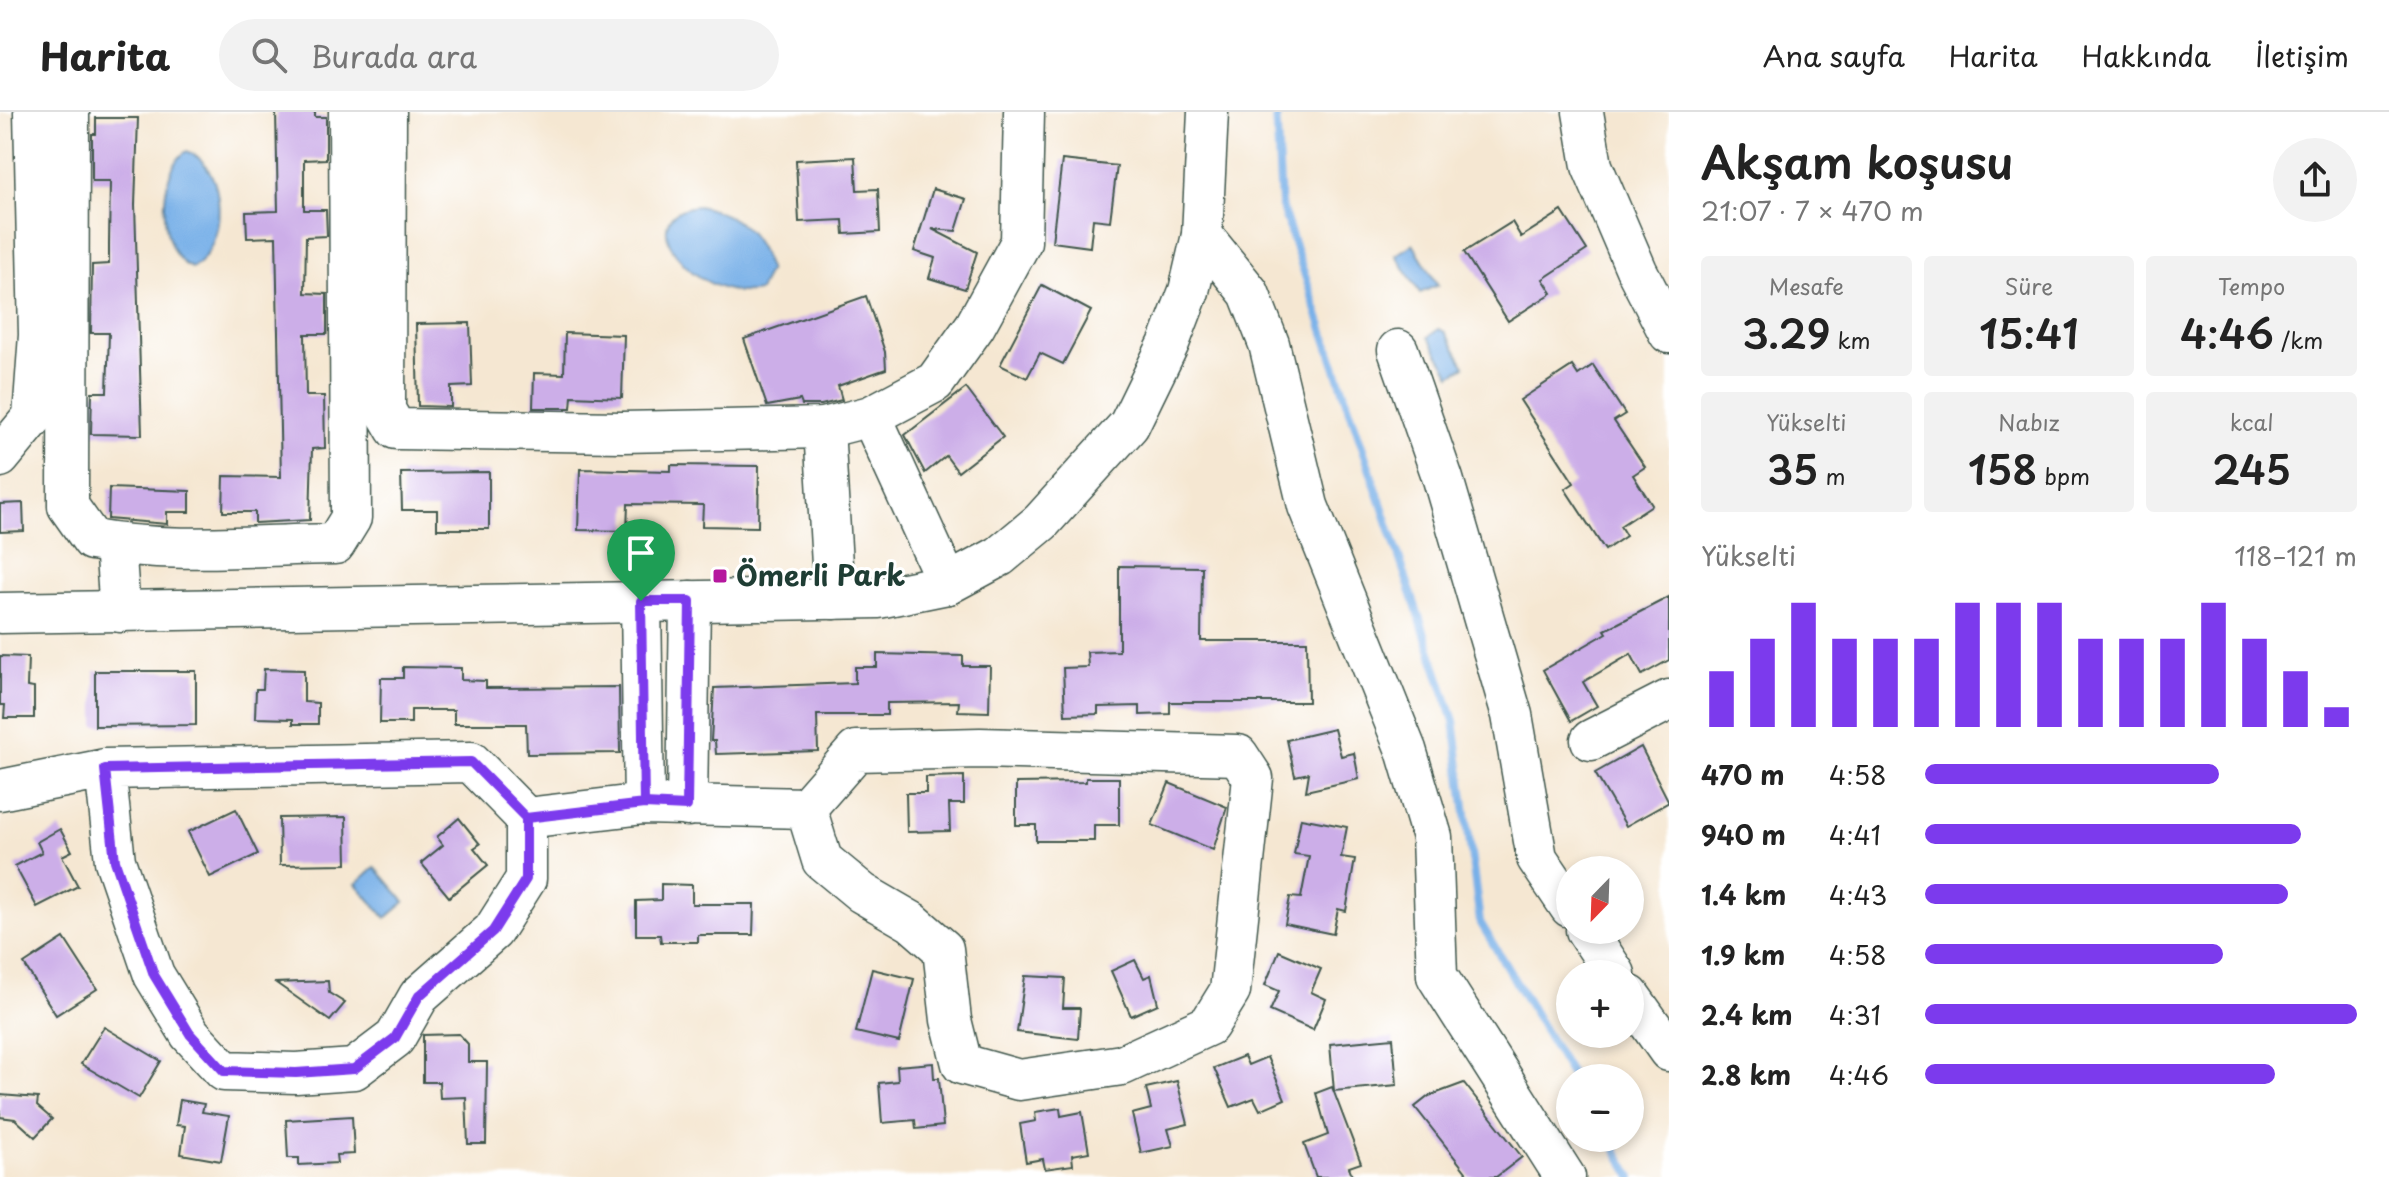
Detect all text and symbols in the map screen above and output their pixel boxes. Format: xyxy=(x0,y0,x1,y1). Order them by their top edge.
search box xyxy=(219,19,779,91)
text: Harita xyxy=(40,27,171,84)
icon: search xyxy=(247,33,291,77)
text: Burada ara xyxy=(311,33,477,78)
text: Ana sayfa xyxy=(1763,34,1905,77)
text: Harita xyxy=(1949,34,2038,77)
text: Hakkında xyxy=(2082,34,2211,77)
text: İletişim xyxy=(2255,34,2349,77)
text: Akşam koşusu xyxy=(1701,128,2013,194)
button: share xyxy=(2273,138,2357,222)
text: 21:07 · 7 × 470 m xyxy=(1701,191,1924,230)
text: Mesafe xyxy=(1769,269,1844,302)
text: Süre xyxy=(2005,269,2053,302)
text: Tempo xyxy=(2218,269,2285,302)
text: 3.29 xyxy=(1742,302,1830,363)
text: 15:41 xyxy=(1979,302,2079,363)
text: 4:46 xyxy=(2180,302,2274,363)
text: km xyxy=(1830,323,1871,356)
text: /km xyxy=(2274,323,2323,356)
text: Yükselti xyxy=(1766,405,1847,438)
text: Nabız xyxy=(1998,405,2060,438)
text: kcal xyxy=(2230,405,2274,438)
text: 35 xyxy=(1767,438,1818,499)
text: 158 xyxy=(1968,438,2037,499)
text: 245 xyxy=(2212,438,2291,499)
text: m xyxy=(1818,459,1846,492)
text: bpm xyxy=(2037,459,2090,492)
pin xyxy=(607,519,675,601)
icon: arrive xyxy=(619,531,663,575)
text: Yükselti xyxy=(1701,536,1796,575)
text: 118–121 m xyxy=(2234,536,2357,575)
place label: Ömerli Park xyxy=(736,553,906,596)
marker: Ömerli Park xyxy=(711,567,729,585)
text: 470 m xyxy=(1701,755,1784,794)
text: 4:58 xyxy=(1829,755,1887,794)
text: 940 m xyxy=(1701,815,1786,854)
text: 4:41 xyxy=(1829,815,1881,854)
north arrow xyxy=(1556,856,1644,944)
map controls xyxy=(1556,856,1644,1152)
text: 1.4 km xyxy=(1701,875,1786,914)
text: 4:43 xyxy=(1829,875,1887,914)
text: 1.9 km xyxy=(1701,935,1785,974)
text: 4:58 xyxy=(1829,935,1887,974)
button: + xyxy=(1556,960,1644,1048)
text: 2.4 km xyxy=(1701,995,1793,1034)
text: 4:31 xyxy=(1829,995,1881,1034)
text: 2.8 km xyxy=(1701,1055,1791,1094)
text: 4:46 xyxy=(1829,1055,1889,1094)
button: − xyxy=(1556,1064,1644,1152)

